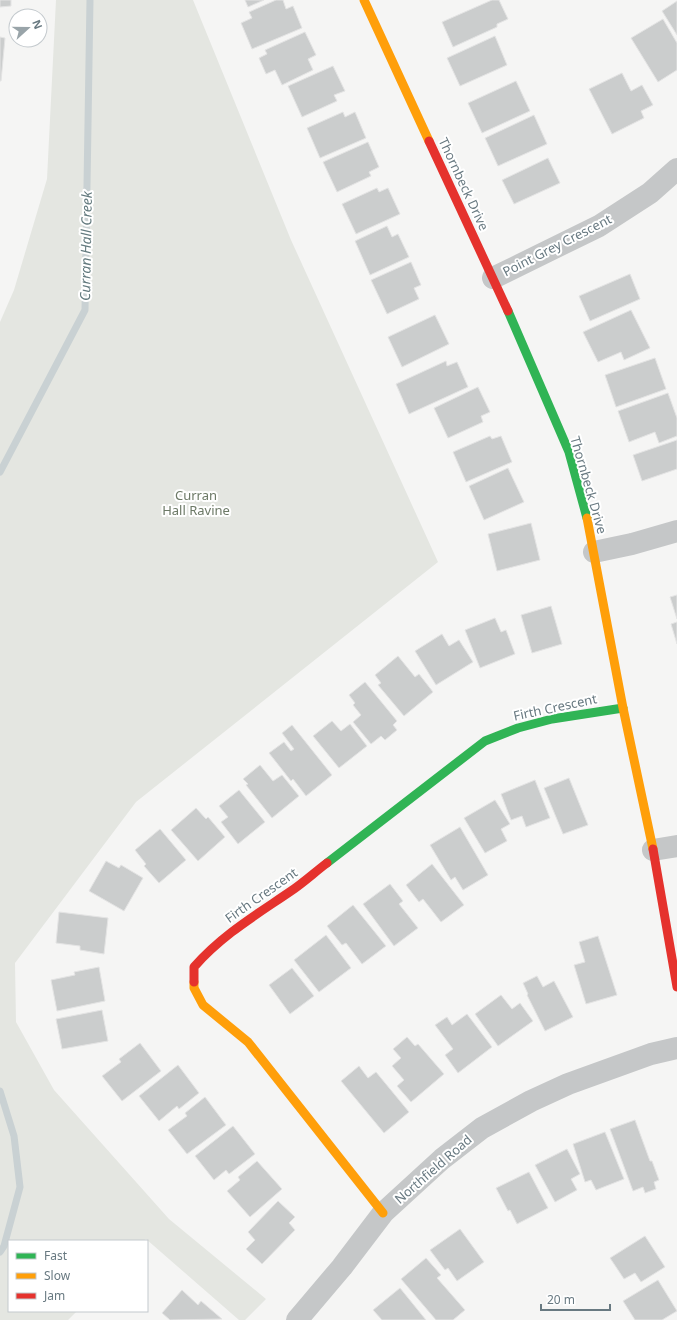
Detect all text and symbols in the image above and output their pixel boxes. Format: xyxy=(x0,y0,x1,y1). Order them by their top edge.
north arrow xyxy=(8,8,48,48)
text: N xyxy=(29,17,46,31)
street label: Thornbeck Drive xyxy=(435,135,493,233)
water label: Curran Hall Creek xyxy=(75,190,96,301)
street label: Point Grey Crescent xyxy=(499,210,615,280)
street label: Thornbeck Drive xyxy=(566,434,612,536)
park label: Curran Hall Ravine xyxy=(162,486,230,519)
street label: Firth Crescent xyxy=(512,689,599,725)
street label: Firth Crescent xyxy=(221,863,301,927)
street label: Northfield Road xyxy=(391,1130,475,1208)
legend xyxy=(8,1240,148,1312)
text: Fast xyxy=(44,1247,68,1264)
text: Slow xyxy=(44,1267,71,1284)
scale bar xyxy=(541,1286,610,1312)
text: Jam xyxy=(43,1287,65,1304)
text: 20 m xyxy=(547,1291,575,1308)

